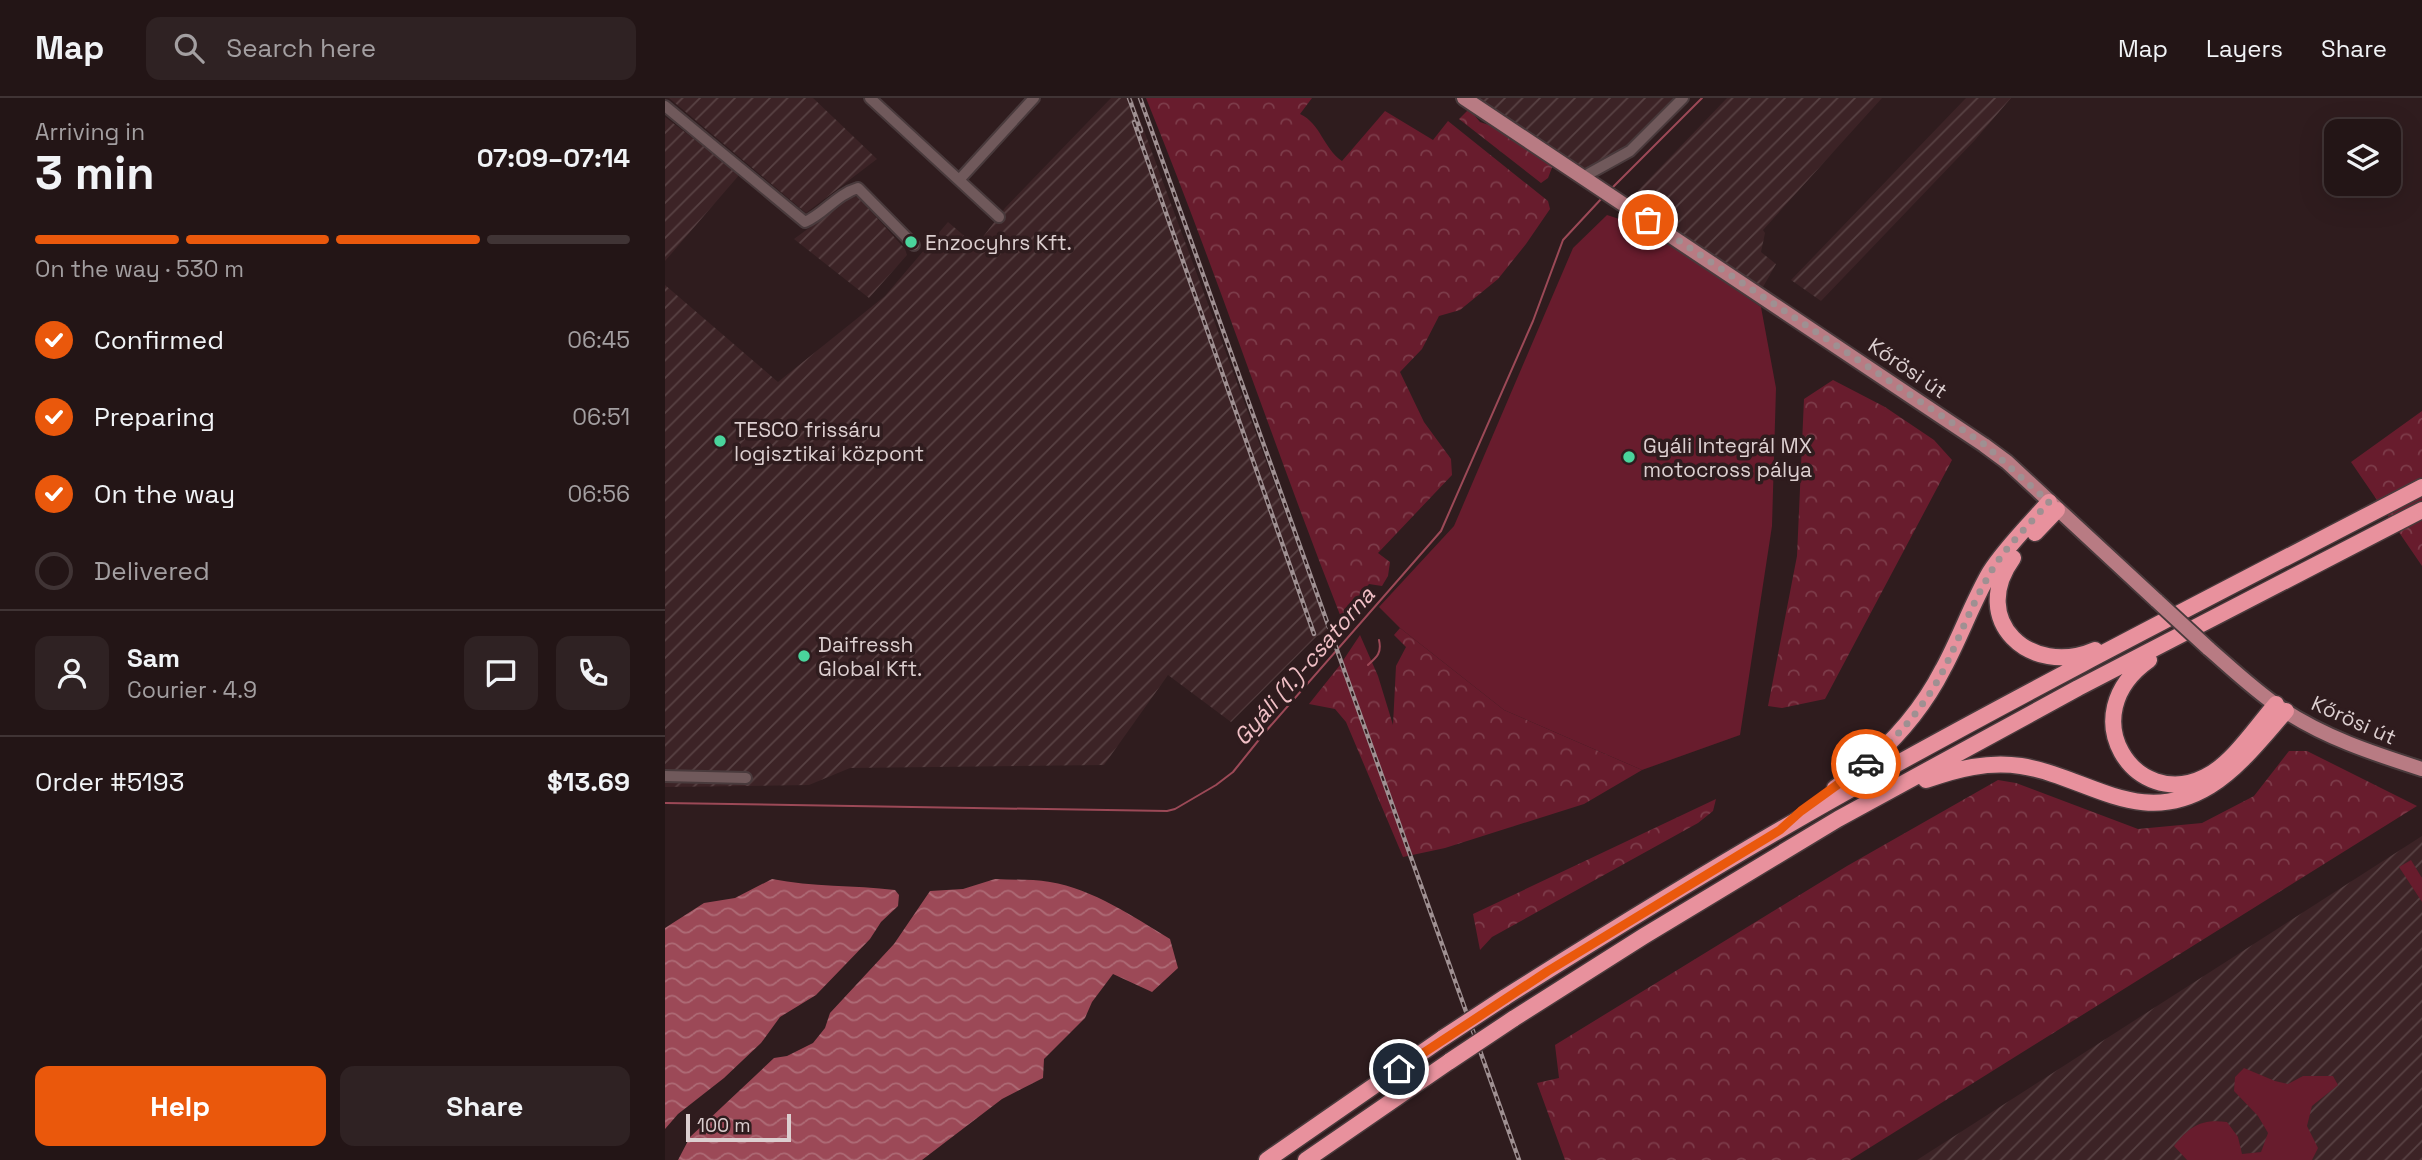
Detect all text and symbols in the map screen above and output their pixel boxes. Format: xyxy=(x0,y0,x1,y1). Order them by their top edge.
search box xyxy=(146,17,636,80)
text: Map xyxy=(35,27,104,69)
icon: search xyxy=(170,29,208,67)
text: Search here xyxy=(226,31,376,65)
text: Map xyxy=(2118,33,2168,64)
text: Layers xyxy=(2206,33,2283,64)
text: Share xyxy=(2321,33,2387,64)
text: Arriving in xyxy=(35,117,145,147)
map controls xyxy=(2324,119,2401,196)
button: layers xyxy=(2324,119,2401,196)
text: 07:09–07:14 xyxy=(477,141,630,175)
text: 3 min xyxy=(35,144,155,202)
pin xyxy=(1618,190,1678,250)
icon: bag xyxy=(1629,201,1667,239)
place label: Enzocyhrs Kft. xyxy=(925,229,1072,256)
marker: Enzocyhrs Kft. xyxy=(903,234,919,250)
text: On the way · 530 m xyxy=(35,254,244,284)
icon: check xyxy=(35,321,73,359)
text: Confirmed xyxy=(94,323,224,357)
text: 06:45 xyxy=(567,325,630,355)
street label: Kőrösi út xyxy=(1863,332,1953,404)
icon: check xyxy=(35,398,73,436)
text: Preparing xyxy=(94,400,215,434)
text: 06:51 xyxy=(572,402,630,432)
place label: TESCO frissáru logisztikai központ xyxy=(734,416,924,467)
place label: Gyáli Integrál MX motocross pálya xyxy=(1643,432,1812,483)
marker: TESCO frissáru logisztikai központ xyxy=(712,433,728,449)
marker: Gyáli Integrál MX motocross pálya xyxy=(1621,449,1637,465)
icon: check xyxy=(35,475,73,513)
text: On the way xyxy=(94,477,235,511)
text: 06:56 xyxy=(568,479,630,509)
text: Delivered xyxy=(94,554,210,588)
water label: Gyáli (1.)-csatorna xyxy=(1227,580,1382,752)
place label: Daifressh Global Kft. xyxy=(818,631,922,682)
button: person xyxy=(35,636,109,710)
button: chat xyxy=(464,636,538,710)
button: phone xyxy=(556,636,630,710)
text: Sam xyxy=(127,641,180,675)
marker: Daifressh Global Kft. xyxy=(796,648,812,664)
text: Courier · 4.9 xyxy=(127,675,257,705)
street label: Kőrösi út xyxy=(2307,689,2401,751)
courier xyxy=(1831,729,1901,799)
icon: car xyxy=(1847,745,1885,783)
text: Order #5193 xyxy=(35,765,184,799)
text: $13.69 xyxy=(547,765,630,799)
pin xyxy=(1369,1039,1429,1099)
icon: home xyxy=(1380,1050,1418,1088)
button: Help xyxy=(35,1066,326,1146)
button: Share xyxy=(340,1066,630,1146)
scale bar xyxy=(686,1111,791,1143)
text: 100 m xyxy=(697,1113,751,1138)

